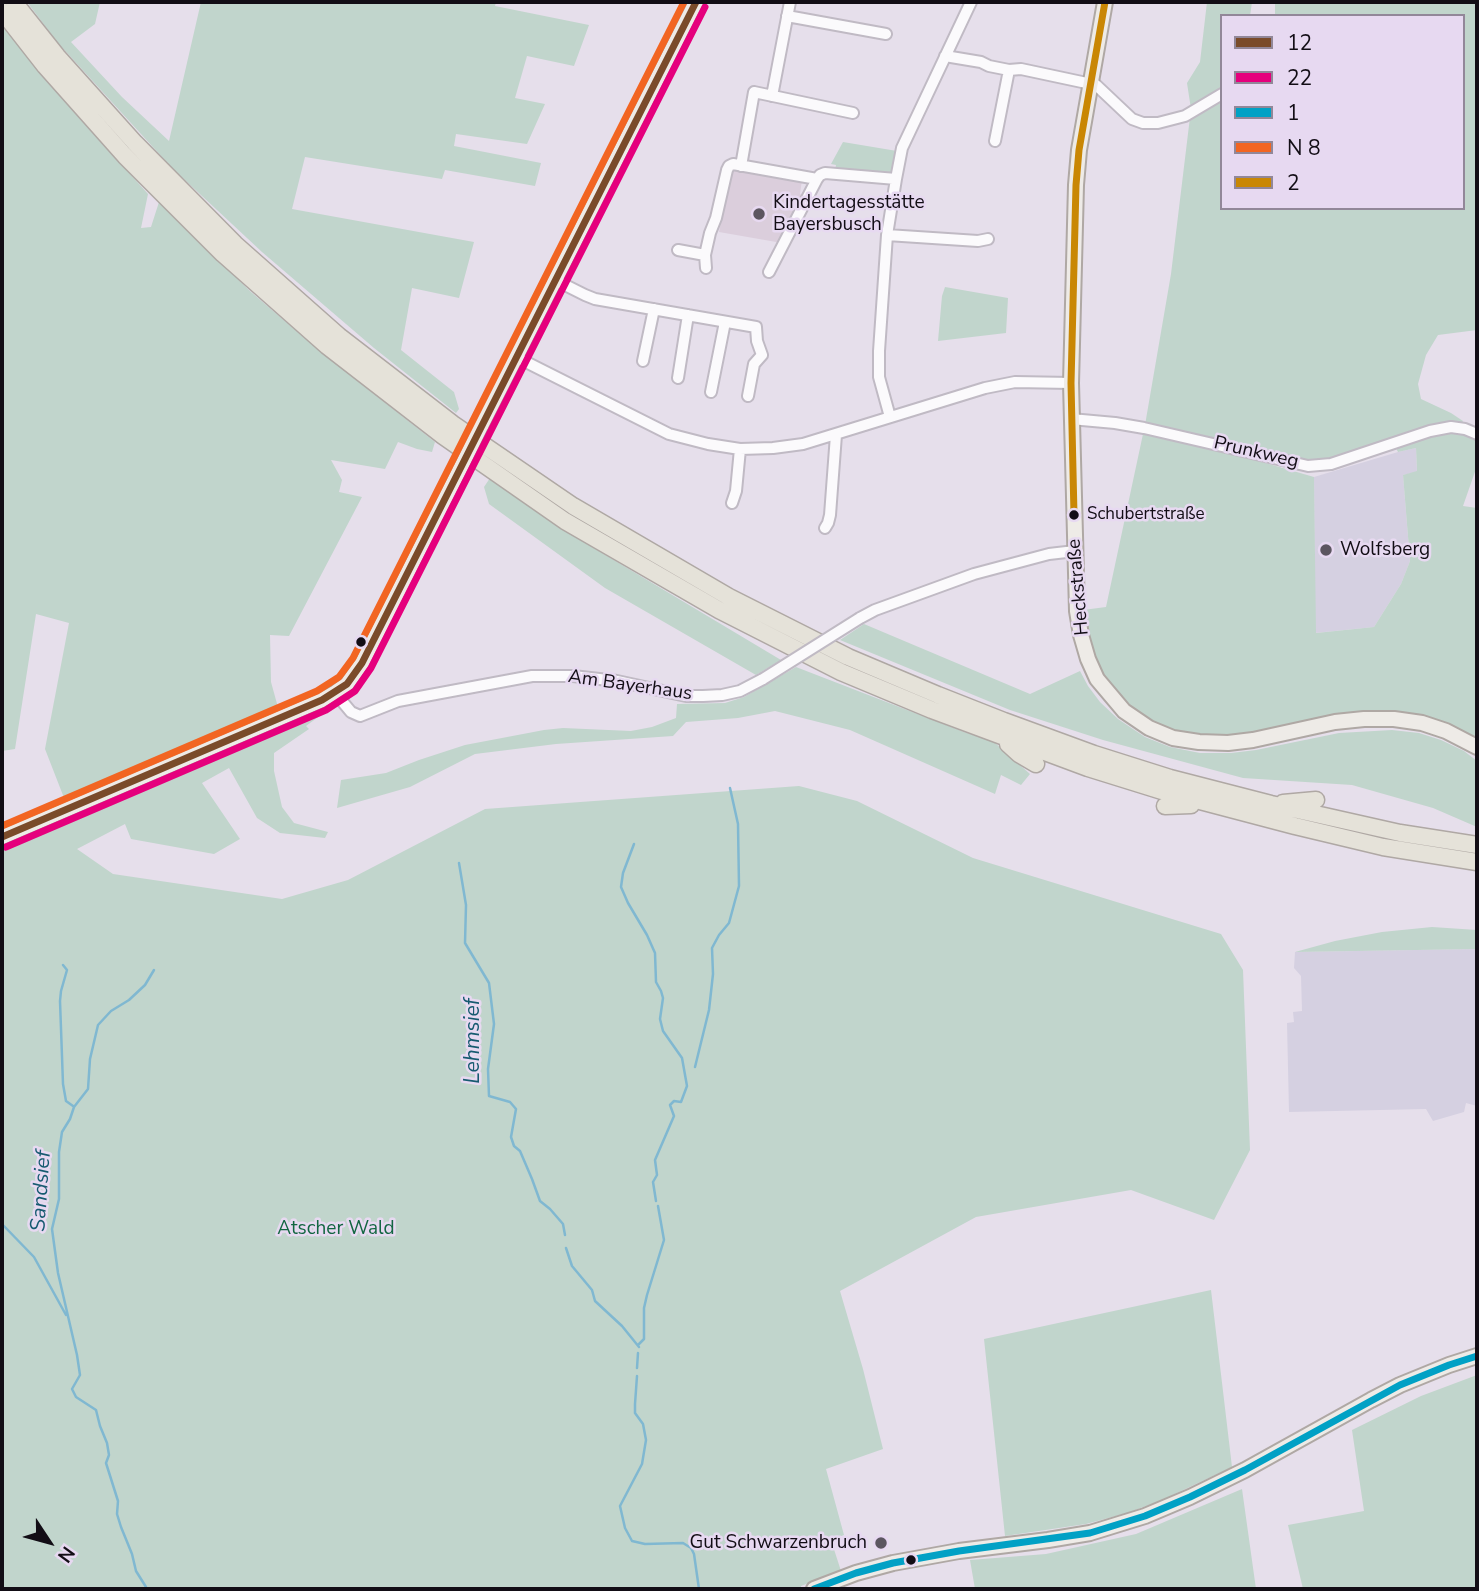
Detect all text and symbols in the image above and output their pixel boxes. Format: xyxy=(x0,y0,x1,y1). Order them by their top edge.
legend xyxy=(1220,14,1465,210)
text: 12 xyxy=(1287,29,1312,57)
text: 22 xyxy=(1287,64,1312,92)
text: 1 xyxy=(1287,99,1300,127)
text: N 8 xyxy=(1287,134,1321,162)
text: 2 xyxy=(1287,169,1300,197)
place label: Kindertagesstätte Bayersbusch xyxy=(773,192,924,236)
marker: Kindertagesstätte Bayersbusch xyxy=(751,206,767,222)
street label: Prunkweg xyxy=(1211,432,1301,474)
place label: Schubertstraße xyxy=(1087,505,1205,525)
marker: Schubertstraße xyxy=(1067,508,1081,522)
street label: Heckstraße xyxy=(1063,538,1095,636)
place label: Wolfsberg xyxy=(1340,539,1430,561)
marker: Wolfsberg xyxy=(1318,542,1334,558)
unlabelled marker xyxy=(354,635,368,649)
street label: Am Bayerhaus xyxy=(567,666,693,706)
water label: Lehmsief xyxy=(461,998,487,1084)
water label: Sandsief xyxy=(27,1150,57,1232)
park label: Atscher Wald xyxy=(277,1218,395,1240)
north arrow xyxy=(14,1507,84,1577)
place label: Gut Schwarzenbruch xyxy=(690,1532,867,1554)
marker: Gut Schwarzenbruch xyxy=(873,1535,889,1551)
text: N xyxy=(51,1541,81,1568)
unlabelled marker xyxy=(904,1553,918,1567)

